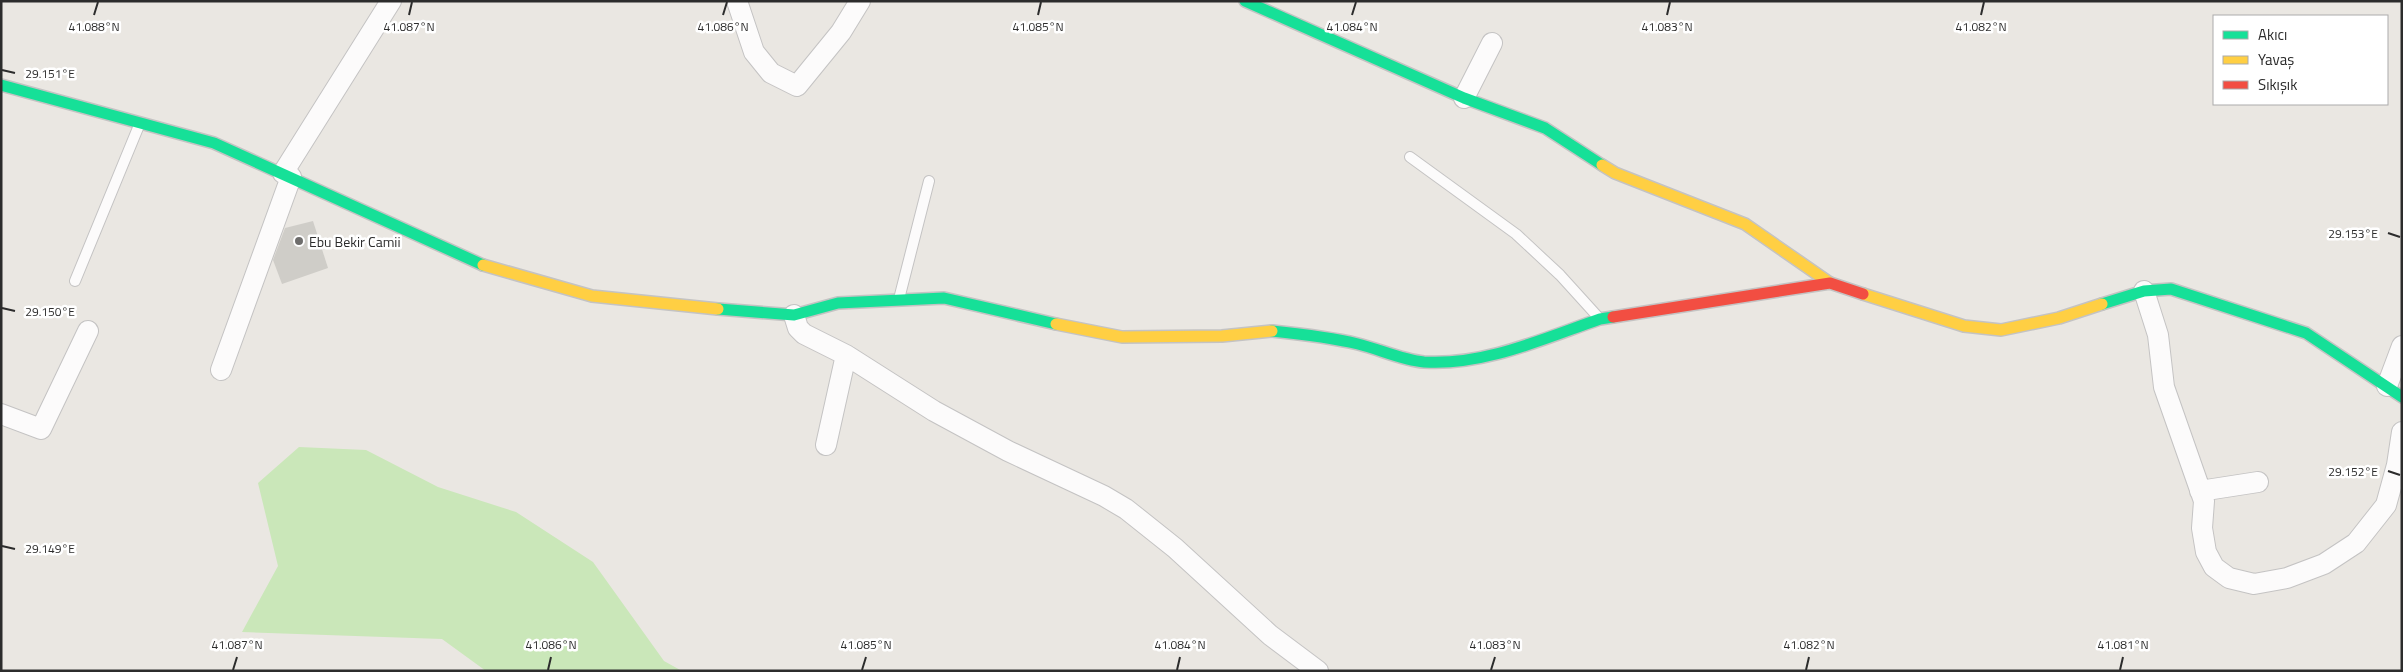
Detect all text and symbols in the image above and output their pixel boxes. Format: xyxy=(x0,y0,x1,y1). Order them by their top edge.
legend xyxy=(2213,15,2388,105)
text: 41.088°N xyxy=(68,17,120,36)
text: 41.087°N xyxy=(383,17,435,36)
text: 41.086°N xyxy=(697,17,749,36)
text: 41.085°N xyxy=(1012,17,1064,36)
text: 41.084°N xyxy=(1326,17,1378,36)
text: 41.083°N xyxy=(1641,17,1693,36)
text: 41.082°N xyxy=(1955,17,2007,36)
text: Akıcı xyxy=(2258,23,2287,46)
text: Yavaş xyxy=(2258,48,2294,71)
text: 29.151°E xyxy=(25,64,75,83)
text: Sıkışık xyxy=(2258,73,2297,96)
text: 29.153°E xyxy=(2328,224,2378,243)
place label: Ebu Bekir Camii xyxy=(309,231,400,252)
marker: Ebu Bekir Camii xyxy=(293,235,305,247)
text: 29.150°E xyxy=(25,302,75,321)
text: 29.152°E xyxy=(2328,462,2378,481)
text: 29.149°E xyxy=(25,539,75,558)
text: 41.087°N xyxy=(211,635,263,654)
text: 41.086°N xyxy=(525,635,577,654)
text: 41.085°N xyxy=(840,635,892,654)
text: 41.084°N xyxy=(1154,635,1206,654)
text: 41.083°N xyxy=(1469,635,1521,654)
text: 41.082°N xyxy=(1783,635,1835,654)
text: 41.081°N xyxy=(2097,635,2149,654)

